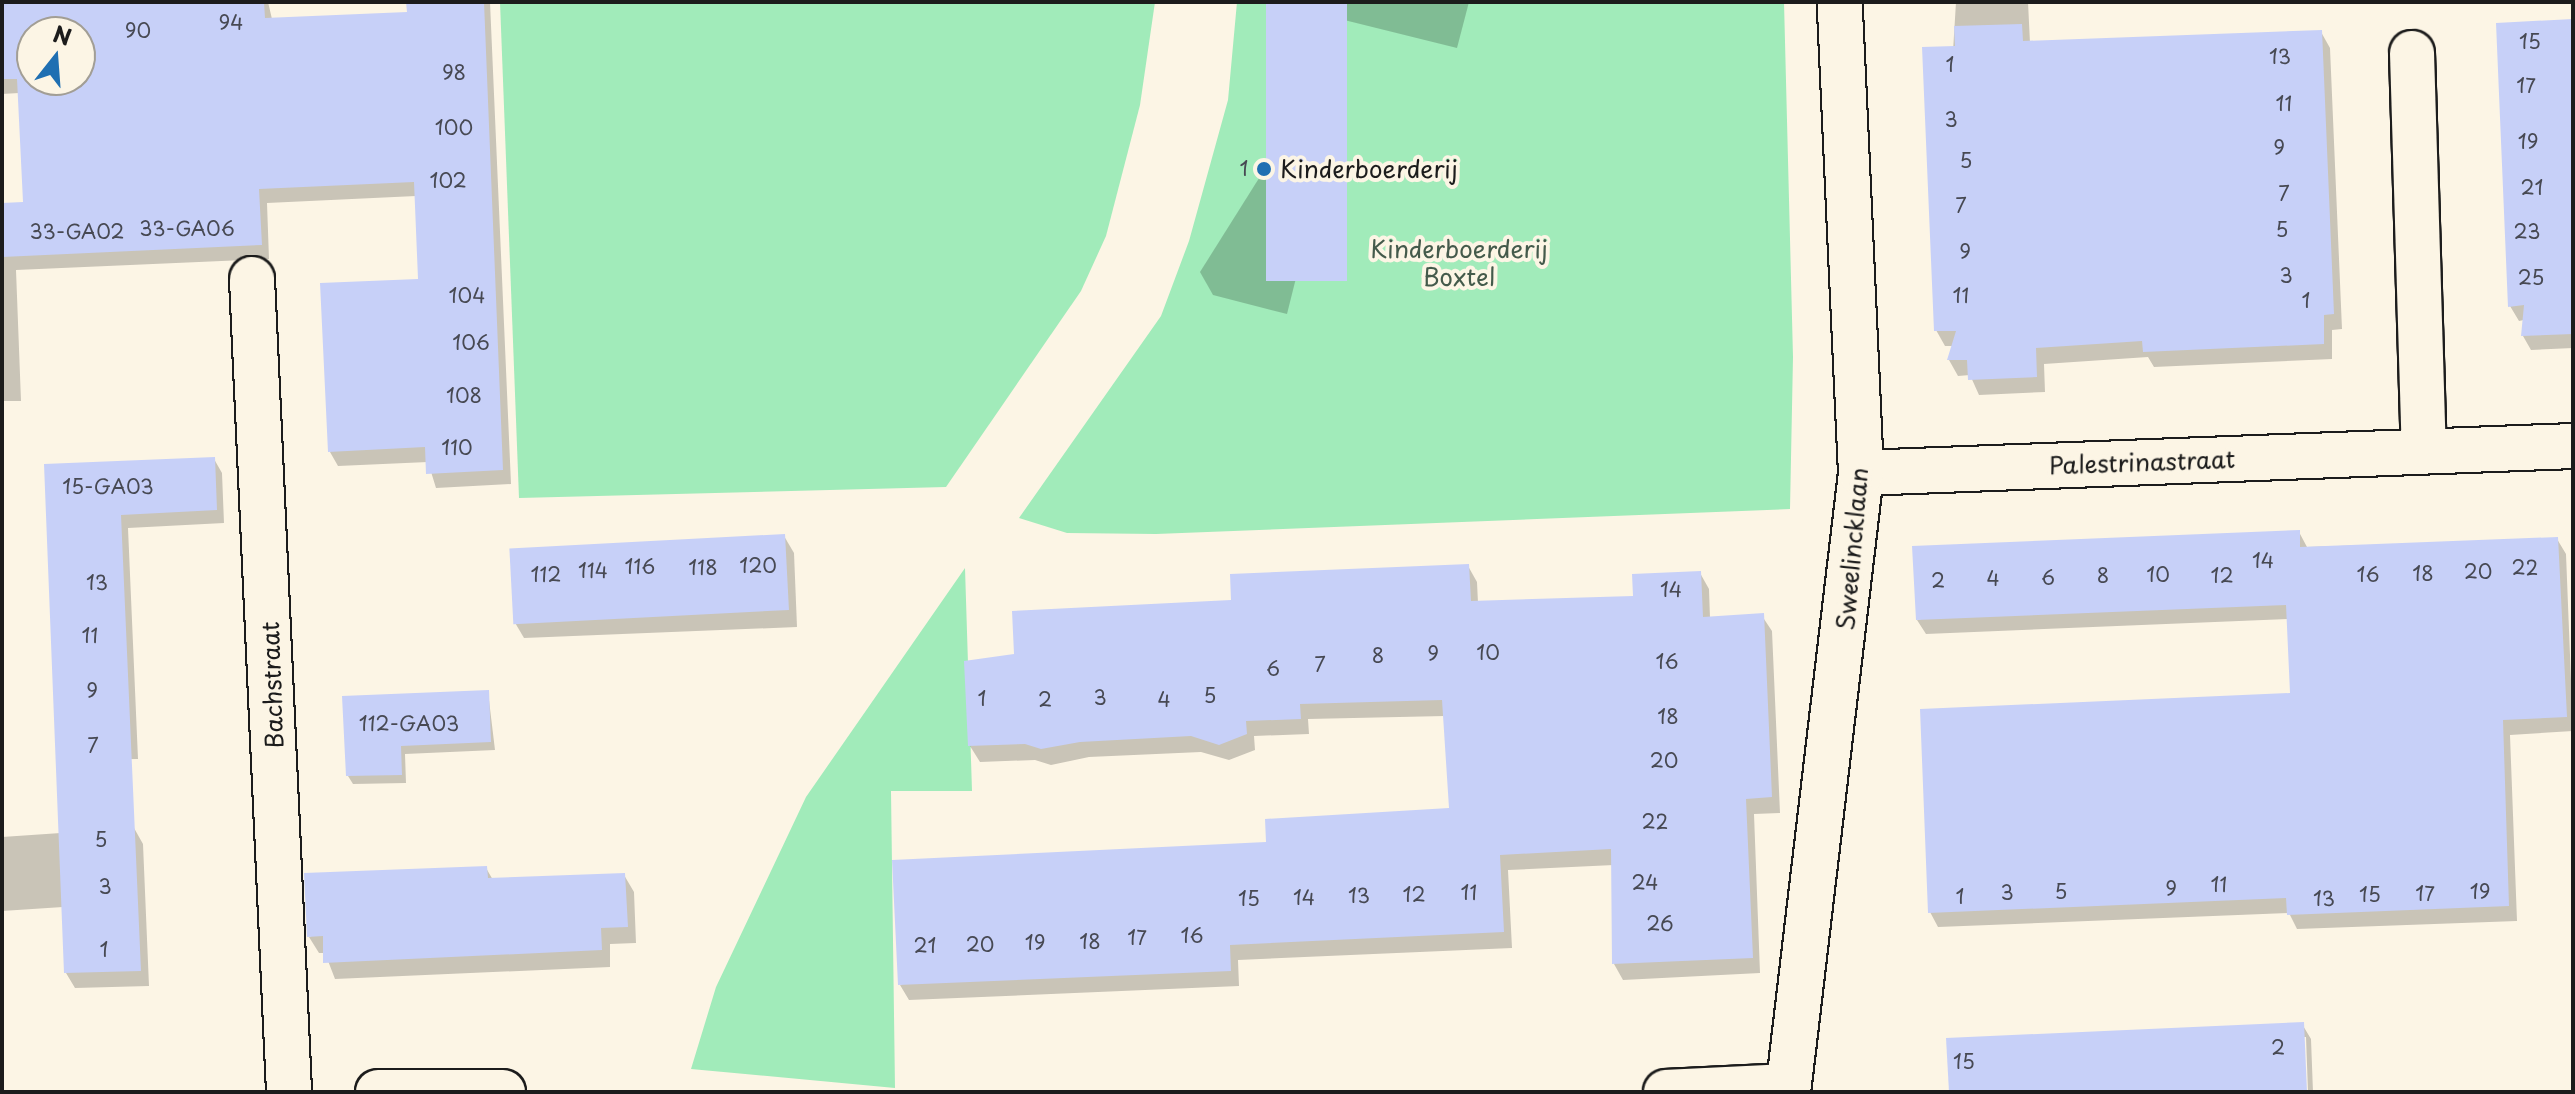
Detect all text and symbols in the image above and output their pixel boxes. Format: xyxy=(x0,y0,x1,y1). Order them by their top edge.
house number: 94 xyxy=(219,10,243,34)
north arrow xyxy=(16,16,96,96)
text: N xyxy=(49,16,76,53)
house number: 90 xyxy=(125,18,151,42)
house number: 15 xyxy=(2519,29,2541,53)
house number: 13 xyxy=(2269,44,2291,68)
house number: 1 xyxy=(1946,52,1954,76)
house number: 98 xyxy=(442,60,466,84)
house number: 17 xyxy=(2516,73,2536,97)
house number: 11 xyxy=(2276,91,2292,115)
house number: 3 xyxy=(1944,107,1958,131)
house number: 100 xyxy=(435,115,473,139)
house number: 19 xyxy=(2518,129,2538,153)
house number: 9 xyxy=(2273,135,2285,159)
house number: 5 xyxy=(1960,148,1972,172)
place label: Kinderboerderij xyxy=(1280,155,1458,183)
house number: 1 xyxy=(1240,156,1248,180)
marker: Kinderboerderij xyxy=(1255,160,1273,178)
house number: 102 xyxy=(429,168,467,192)
house number: 21 xyxy=(2520,175,2544,199)
house number: 7 xyxy=(2278,181,2290,205)
house number: 7 xyxy=(1955,193,1967,217)
house number: 33-GA06 xyxy=(139,216,235,240)
house number: 5 xyxy=(2276,217,2288,241)
house number: 33-GA02 xyxy=(30,219,124,243)
house number: 23 xyxy=(2513,219,2541,243)
park label: Kinderboerderij Boxtel xyxy=(1370,235,1548,291)
house number: 9 xyxy=(1959,239,1971,263)
house number: 3 xyxy=(2279,263,2293,287)
house number: 25 xyxy=(2518,265,2544,289)
house number: 104 xyxy=(449,283,485,307)
house number: 11 xyxy=(1953,283,1969,307)
house number: 1 xyxy=(2302,288,2310,312)
house number: 106 xyxy=(452,330,490,354)
house number: 108 xyxy=(446,383,482,407)
house number: 110 xyxy=(441,435,473,459)
street label: Palestrinastraat xyxy=(2048,444,2236,480)
street label: Sweelincklaan xyxy=(1831,466,1873,632)
house number: 15-GA03 xyxy=(62,474,154,498)
house number: 14 xyxy=(2252,548,2274,572)
house number: 120 xyxy=(739,553,777,577)
house number: 116 xyxy=(625,554,655,578)
house number: 118 xyxy=(688,555,718,579)
house number: 22 xyxy=(2512,555,2538,579)
house number: 114 xyxy=(578,558,608,582)
house number: 20 xyxy=(2464,559,2492,583)
house number: 18 xyxy=(2412,561,2434,585)
house number: 112 xyxy=(531,562,561,586)
house number: 10 xyxy=(2146,562,2170,586)
house number: 16 xyxy=(2357,562,2379,586)
house number: 8 xyxy=(2097,563,2109,587)
house number: 12 xyxy=(2210,563,2234,587)
house number: 6 xyxy=(2041,565,2055,589)
house number: 4 xyxy=(1986,566,2000,590)
house number: 2 xyxy=(1931,568,1945,592)
house number: 13 xyxy=(86,570,108,594)
house number: 14 xyxy=(1660,577,1682,601)
street label: Bachstraat xyxy=(255,621,289,749)
house number: 11 xyxy=(82,623,98,647)
house number: 10 xyxy=(1476,640,1500,664)
house number: 9 xyxy=(1427,641,1439,665)
house number: 8 xyxy=(1372,643,1384,667)
house number: 16 xyxy=(1656,649,1678,673)
house number: 7 xyxy=(1314,652,1326,676)
house number: 6 xyxy=(1266,656,1280,680)
house number: 9 xyxy=(86,678,98,702)
house number: 5 xyxy=(1204,683,1216,707)
house number: 3 xyxy=(1093,685,1107,709)
house number: 1 xyxy=(978,686,986,710)
house number: 2 xyxy=(1038,687,1052,711)
house number: 4 xyxy=(1157,687,1171,711)
house number: 18 xyxy=(1657,704,1679,728)
house number: 112-GA03 xyxy=(359,711,459,735)
house number: 7 xyxy=(87,733,99,757)
house number: 20 xyxy=(1650,748,1678,772)
house number: 22 xyxy=(1642,809,1668,833)
house number: 5 xyxy=(95,827,107,851)
house number: 24 xyxy=(1632,870,1658,894)
house number: 11 xyxy=(2211,872,2227,896)
house number: 3 xyxy=(98,874,112,898)
house number: 9 xyxy=(2165,876,2177,900)
house number: 5 xyxy=(2055,879,2067,903)
house number: 19 xyxy=(2470,879,2490,903)
house number: 11 xyxy=(1461,880,1477,904)
house number: 3 xyxy=(2000,880,2014,904)
house number: 17 xyxy=(2415,881,2435,905)
house number: 12 xyxy=(1402,882,1426,906)
house number: 15 xyxy=(2359,882,2381,906)
house number: 13 xyxy=(1348,883,1370,907)
house number: 1 xyxy=(1956,884,1964,908)
house number: 14 xyxy=(1293,885,1315,909)
house number: 15 xyxy=(1238,886,1260,910)
house number: 13 xyxy=(2313,886,2335,910)
house number: 26 xyxy=(1646,911,1674,935)
house number: 16 xyxy=(1181,923,1203,947)
house number: 17 xyxy=(1127,925,1147,949)
house number: 18 xyxy=(1079,929,1101,953)
house number: 19 xyxy=(1025,930,1045,954)
house number: 20 xyxy=(966,932,994,956)
house number: 21 xyxy=(913,933,937,957)
house number: 1 xyxy=(100,937,108,961)
house number: 2 xyxy=(2271,1035,2285,1059)
house number: 15 xyxy=(1953,1049,1975,1073)

